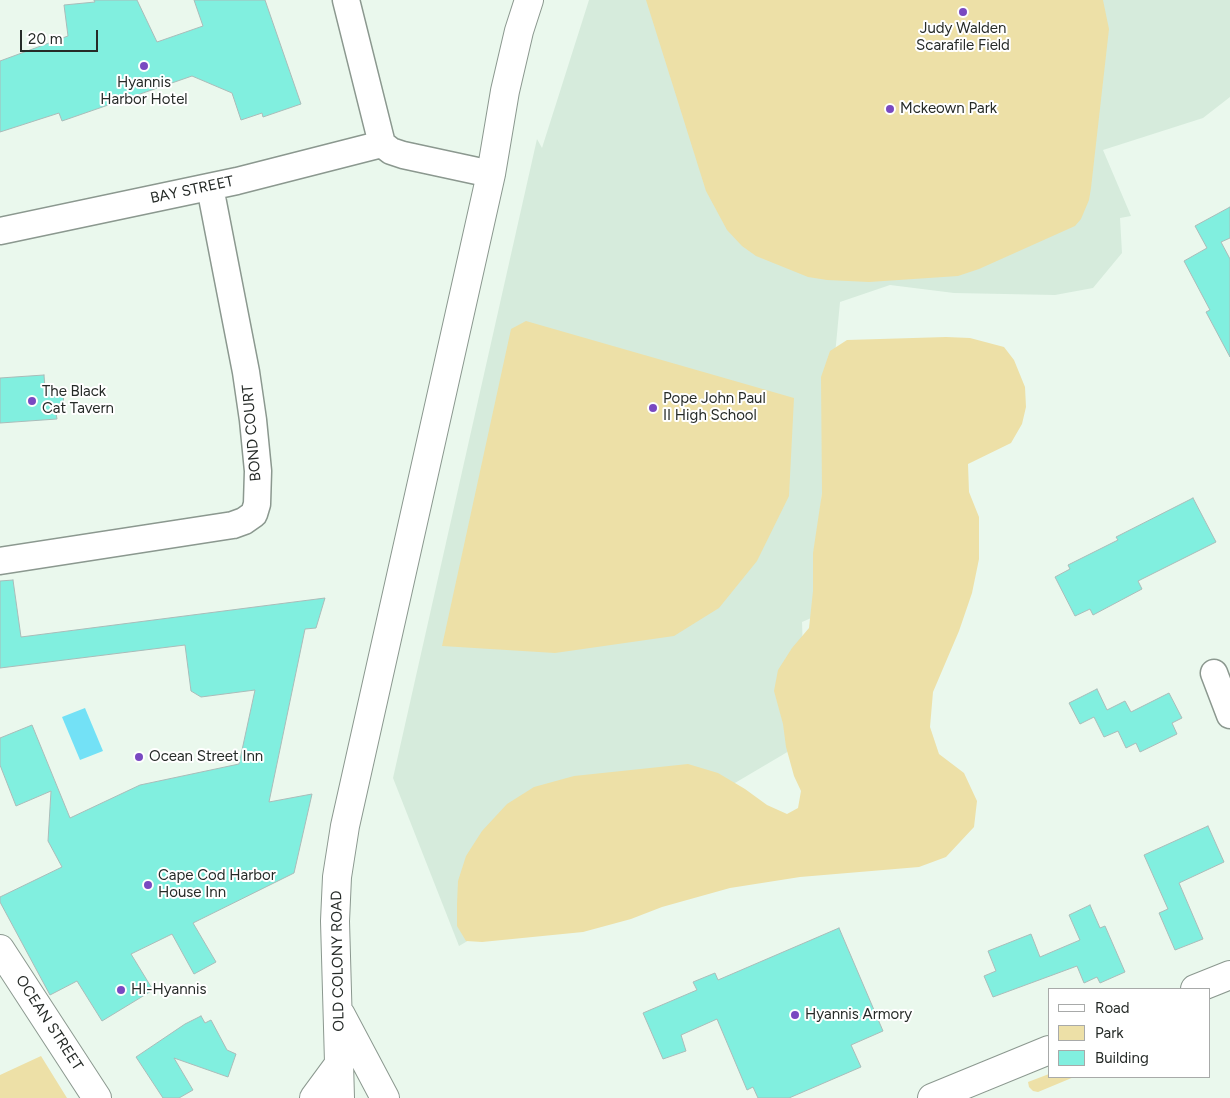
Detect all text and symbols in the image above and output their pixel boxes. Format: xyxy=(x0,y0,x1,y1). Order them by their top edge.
marker: Judy Walden Scarafile Field xyxy=(957,6,969,18)
scale bar xyxy=(22,20,100,52)
place label: Judy Walden Scarafile Field xyxy=(916,20,1010,55)
text: 20 m xyxy=(28,30,62,48)
marker: Hyannis Harbor Hotel xyxy=(138,60,150,72)
place label: Hyannis Harbor Hotel xyxy=(100,74,188,109)
place label: Mckeown Park xyxy=(900,100,997,118)
marker: Mckeown Park xyxy=(884,103,896,115)
street label: BAY STREET xyxy=(149,172,235,208)
place label: The Black Cat Tavern xyxy=(42,383,114,418)
street label: BOND COURT xyxy=(239,384,265,482)
place label: Pope John Paul II High School xyxy=(663,390,766,425)
marker: The Black Cat Tavern xyxy=(26,395,38,407)
marker: Pope John Paul II High School xyxy=(647,402,659,414)
place label: Ocean Street Inn xyxy=(149,748,263,766)
marker: Ocean Street Inn xyxy=(133,751,145,763)
place label: Cape Cod Harbor House Inn xyxy=(158,867,276,902)
marker: Cape Cod Harbor House Inn xyxy=(142,879,154,891)
street label: OLD COLONY ROAD xyxy=(328,890,348,1032)
street label: OCEAN STREET xyxy=(12,972,86,1074)
place label: HI-Hyannis xyxy=(131,981,206,999)
marker: HI-Hyannis xyxy=(115,984,127,996)
legend xyxy=(1048,988,1210,1078)
text: Road xyxy=(1095,999,1130,1017)
place label: Hyannis Armory xyxy=(805,1006,912,1024)
marker: Hyannis Armory xyxy=(789,1009,801,1021)
text: Park xyxy=(1095,1024,1124,1042)
text: Building xyxy=(1095,1049,1149,1067)

